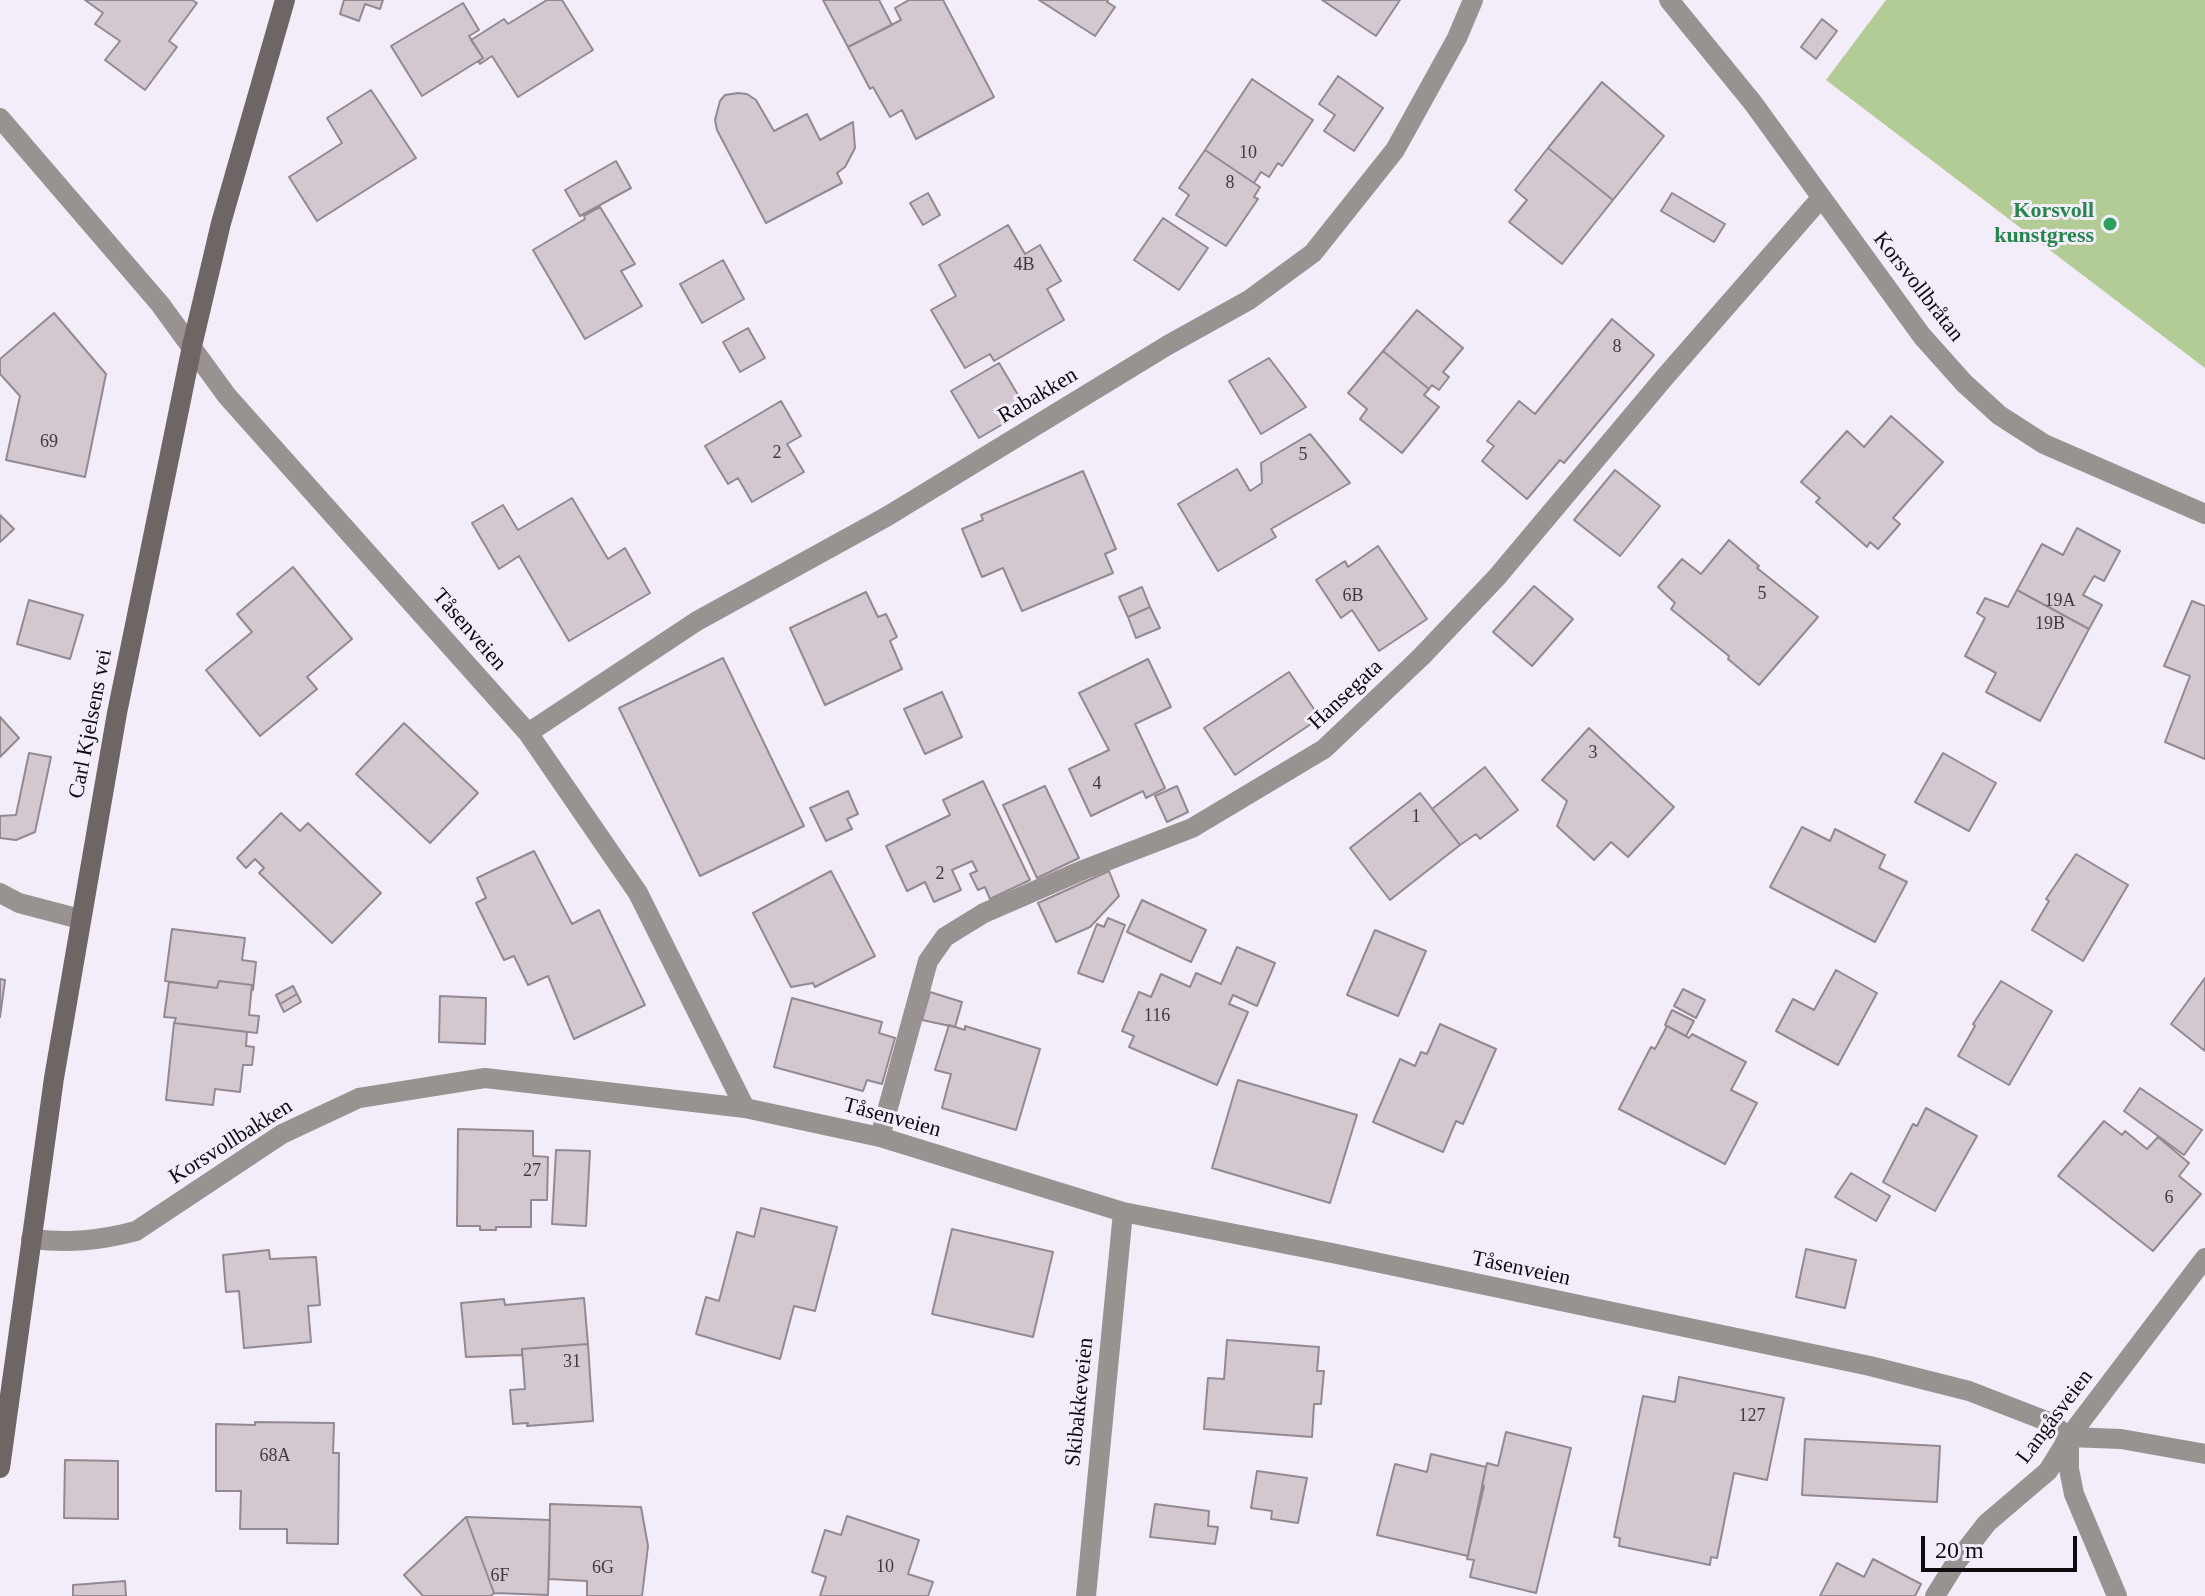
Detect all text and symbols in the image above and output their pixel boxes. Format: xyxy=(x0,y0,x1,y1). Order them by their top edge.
house number: 10 xyxy=(1239,142,1257,164)
house number: 8 xyxy=(1226,172,1234,194)
place label: Korsvoll kunstgress xyxy=(1994,198,2094,250)
marker: Korsvoll kunstgress xyxy=(2101,215,2119,233)
street label: Korsvollbråtan xyxy=(1867,227,1969,347)
house number: 4B xyxy=(1013,254,1035,276)
house number: 8 xyxy=(1612,336,1622,358)
street label: Rabakken xyxy=(993,362,1083,430)
house number: 69 xyxy=(40,431,58,453)
house number: 2 xyxy=(772,442,782,464)
house number: 5 xyxy=(1298,444,1308,466)
house number: 5 xyxy=(1758,583,1766,605)
street label: Tåsenveien xyxy=(426,584,512,676)
house number: 6B xyxy=(1342,585,1364,607)
house number: 19A xyxy=(2045,590,2075,612)
house number: 19B xyxy=(2035,613,2065,635)
street label: Carl Kjelsens vei xyxy=(64,647,118,801)
street label: Hansegata xyxy=(1303,654,1389,736)
house number: 3 xyxy=(1588,742,1598,764)
house number: 4 xyxy=(1092,773,1102,795)
house number: 1 xyxy=(1412,806,1420,828)
house number: 2 xyxy=(936,863,944,885)
house number: 116 xyxy=(1144,1005,1170,1027)
street label: Tåsenveien xyxy=(840,1092,944,1144)
street label: Korsvollbakken xyxy=(164,1094,298,1190)
house number: 27 xyxy=(523,1160,541,1182)
house number: 6 xyxy=(2164,1187,2174,1209)
street label: Tåsenveien xyxy=(1469,1246,1573,1292)
street label: Skibakkeveien xyxy=(1060,1336,1100,1468)
house number: 31 xyxy=(563,1351,581,1373)
street label: Langåsveien xyxy=(2011,1365,2099,1469)
house number: 127 xyxy=(1738,1405,1766,1427)
house number: 68A xyxy=(260,1445,290,1467)
scale bar xyxy=(1925,1520,2081,1570)
text: 20 m xyxy=(1935,1537,1984,1563)
house number: 10 xyxy=(876,1556,894,1578)
house number: 6G xyxy=(592,1557,614,1579)
house number: 6F xyxy=(490,1565,510,1587)

